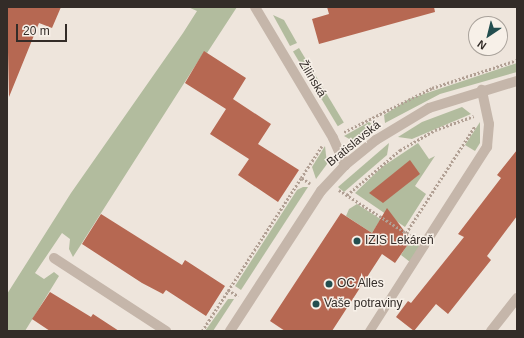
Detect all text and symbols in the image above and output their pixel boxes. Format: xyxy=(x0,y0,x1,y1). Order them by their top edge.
scale bar xyxy=(18,16,69,42)
north arrow xyxy=(468,16,508,56)
text: 20 m xyxy=(23,24,50,38)
text: N xyxy=(475,38,488,52)
street label: Žilinská xyxy=(295,58,329,100)
street label: Bratislavská xyxy=(324,118,384,170)
place label: IZIS Lekáreň xyxy=(365,234,434,248)
marker: IZIS Lekáreň xyxy=(352,236,362,246)
place label: OC Alles xyxy=(337,277,384,291)
marker: OC Alles xyxy=(324,279,334,289)
place label: Vaše potraviny xyxy=(324,297,402,311)
marker: Vaše potraviny xyxy=(311,299,321,309)

